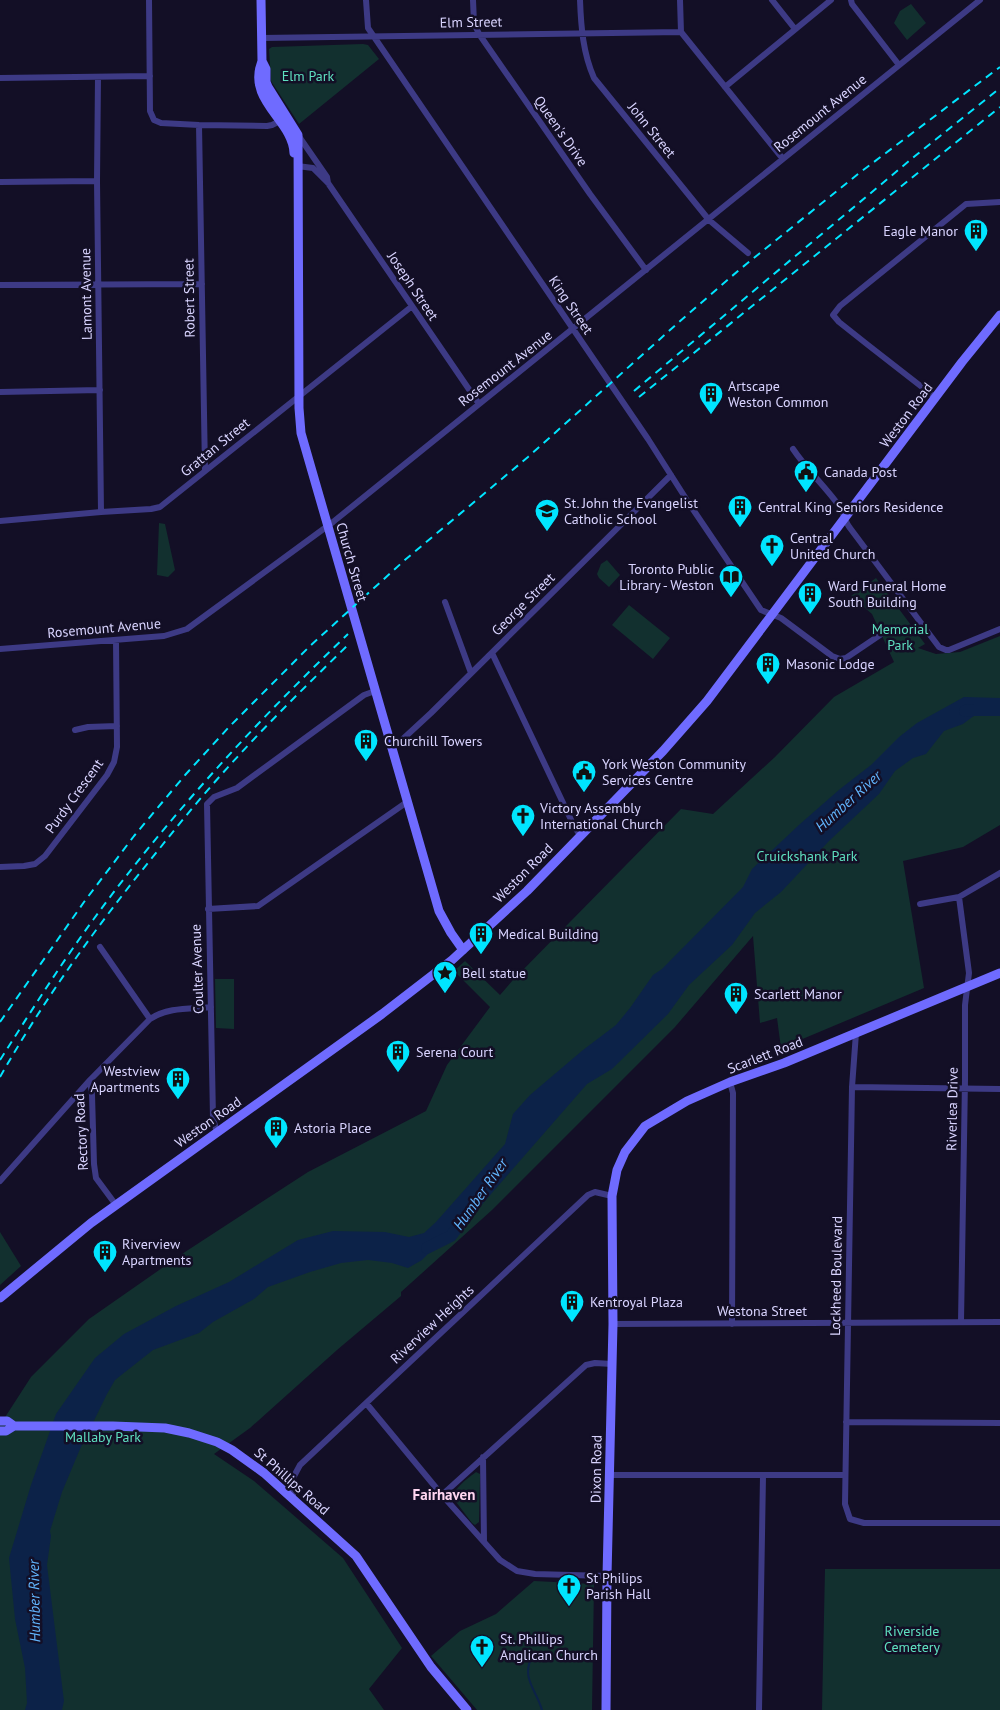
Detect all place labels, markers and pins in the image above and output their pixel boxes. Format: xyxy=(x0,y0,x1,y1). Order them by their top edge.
building icon: Eagle Manor xyxy=(963,218,989,252)
place label: Eagle Manor xyxy=(883,222,958,240)
place label: Artscape Weston Common xyxy=(728,377,828,411)
building icon: Artscape Weston Common xyxy=(698,381,724,415)
public building icon: Canada Post xyxy=(793,459,819,493)
place label: Canada Post xyxy=(824,463,897,481)
place label: St. John the Evangelist Catholic School xyxy=(564,494,698,528)
building icon: Central King Seniors Residence xyxy=(727,494,753,528)
school or university icon: St. John the Evangelist Catholic School xyxy=(534,498,560,532)
place label: Central King Seniors Residence xyxy=(758,498,943,516)
place label: Central United Church xyxy=(790,529,875,563)
church icon: Central United Church xyxy=(759,533,785,567)
place label: Toronto Public Library - Weston xyxy=(619,560,714,594)
library icon: Toronto Public Library - Weston xyxy=(718,564,744,598)
place label: Ward Funeral Home South Building xyxy=(828,577,946,611)
building icon: Ward Funeral Home South Building xyxy=(797,581,823,615)
building icon: Masonic Lodge xyxy=(755,651,781,685)
place label: Masonic Lodge xyxy=(786,655,875,673)
building icon: Churchill Towers xyxy=(353,728,379,762)
place label: Churchill Towers xyxy=(384,732,482,750)
place label: York Weston Community Services Centre xyxy=(602,755,747,789)
public building icon: York Weston Community Services Centre xyxy=(571,759,597,793)
place label: Victory Assembly International Church xyxy=(539,799,663,833)
church icon: Victory Assembly International Church xyxy=(510,803,536,837)
building icon: Medical Building xyxy=(468,921,494,955)
place label: Medical Building xyxy=(498,925,599,943)
place icon: Bell statue xyxy=(432,960,458,994)
place label: Bell statue xyxy=(462,964,526,982)
building icon: Scarlett Manor xyxy=(723,981,749,1015)
place label: Scarlett Manor xyxy=(754,985,842,1003)
building icon: Serena Court xyxy=(385,1039,411,1073)
place label: Serena Court xyxy=(416,1043,493,1061)
place label: Westview Apartments xyxy=(91,1062,161,1096)
building icon: Westview Apartments xyxy=(165,1066,191,1100)
building icon: Astoria Place xyxy=(263,1115,289,1149)
place label: Astoria Place xyxy=(294,1119,371,1137)
place label: Riverview Apartments xyxy=(122,1235,192,1269)
building icon: Riverview Apartments xyxy=(92,1239,118,1273)
building icon: Kentroyal Plaza xyxy=(559,1289,585,1323)
place label: Kentroyal Plaza xyxy=(590,1293,683,1311)
place label: St Philips Parish Hall xyxy=(586,1569,651,1603)
church icon: St Philips Parish Hall xyxy=(556,1573,582,1607)
place label: St. Phillips Anglican Church xyxy=(500,1630,598,1664)
church icon: St. Phillips Anglican Church xyxy=(469,1634,495,1668)

